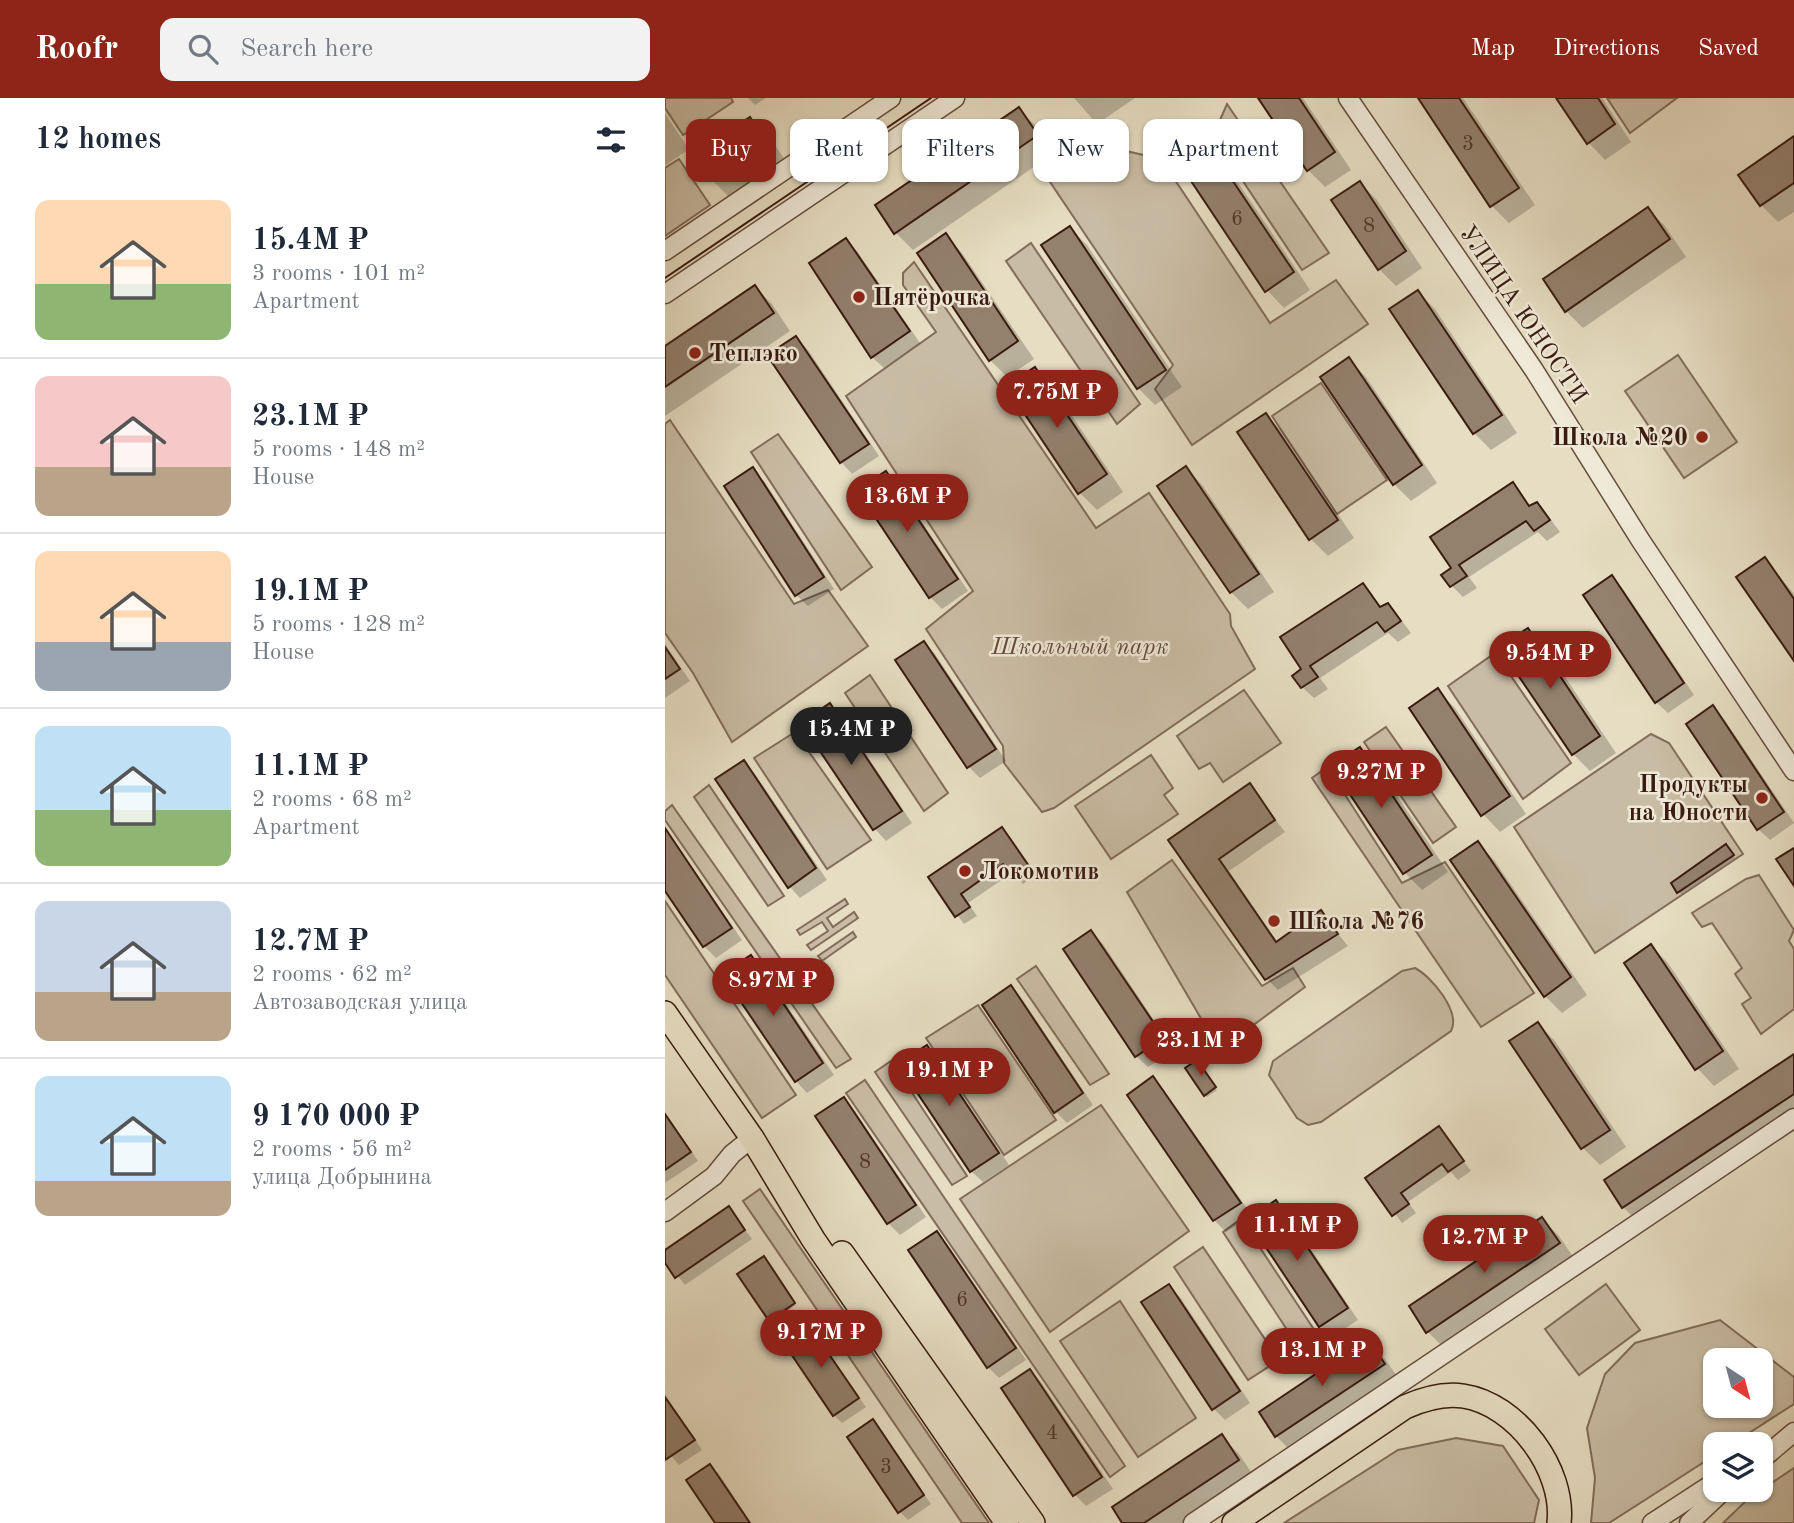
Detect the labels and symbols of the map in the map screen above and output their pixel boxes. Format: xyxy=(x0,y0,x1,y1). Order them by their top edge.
house number: 3 xyxy=(1462,134,1474,155)
house number: 6 xyxy=(1231,209,1243,230)
house number: 8 xyxy=(1363,216,1375,237)
street label: УЛИЦА ЮНОСТИ xyxy=(1454,222,1591,409)
place label: Пятёрочка xyxy=(873,287,991,311)
marker: Пятёрочка xyxy=(851,289,867,305)
place label: Теплэко xyxy=(709,343,798,367)
marker: Теплэко xyxy=(687,345,703,361)
pin: 7.75M ₽ xyxy=(992,370,1122,430)
place label: Школа №20 xyxy=(1552,427,1688,451)
marker: Школа №20 xyxy=(1694,429,1710,445)
pin: 13.6M ₽ xyxy=(842,474,972,534)
pin: 9.54M ₽ xyxy=(1485,632,1615,691)
park label: Школьный парк xyxy=(990,636,1169,660)
pin: 15.4M ₽ xyxy=(786,708,916,767)
pin: 9.27M ₽ xyxy=(1316,750,1446,810)
place label: Продукты на Юности xyxy=(1629,774,1748,826)
marker: Продукты на Юности xyxy=(1754,790,1770,806)
place label: Локомотив xyxy=(979,861,1099,885)
marker: Локомотив xyxy=(957,863,973,879)
place label: Школа №76 xyxy=(1288,911,1424,935)
marker: Школа №76 xyxy=(1266,913,1282,929)
pin: 8.97M ₽ xyxy=(708,958,838,1018)
pin: 23.1M ₽ xyxy=(1136,1018,1266,1078)
pin: 19.1M ₽ xyxy=(884,1048,1014,1108)
house number: 8 xyxy=(859,1152,871,1173)
pin: 11.1M ₽ xyxy=(1232,1204,1362,1263)
pin: 12.7M ₽ xyxy=(1419,1216,1549,1275)
house number: 6 xyxy=(956,1290,968,1311)
pin: 9.17M ₽ xyxy=(756,1310,886,1370)
pin: 13.1M ₽ xyxy=(1257,1328,1387,1388)
north arrow xyxy=(1703,1348,1773,1418)
house number: 4 xyxy=(1046,1423,1058,1444)
house number: 3 xyxy=(880,1457,892,1478)

